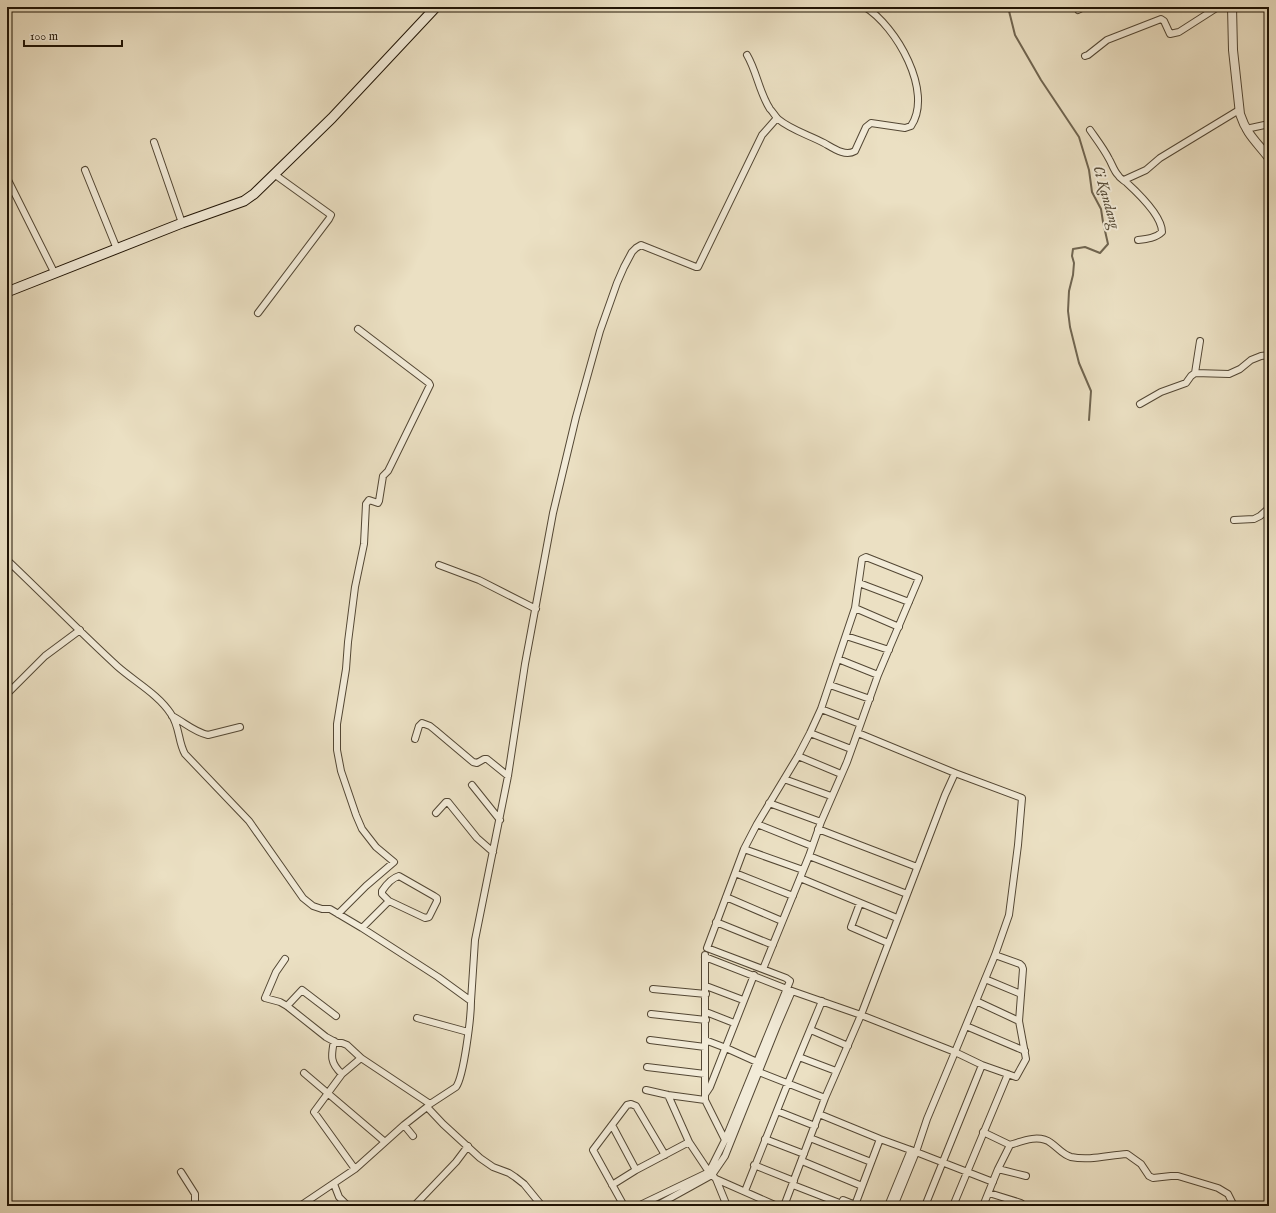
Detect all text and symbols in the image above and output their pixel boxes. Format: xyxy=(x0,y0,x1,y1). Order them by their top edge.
scale bar xyxy=(24,22,122,48)
text: 100 m xyxy=(30,29,58,44)
water label: Ci Kandang xyxy=(1087,163,1125,232)

